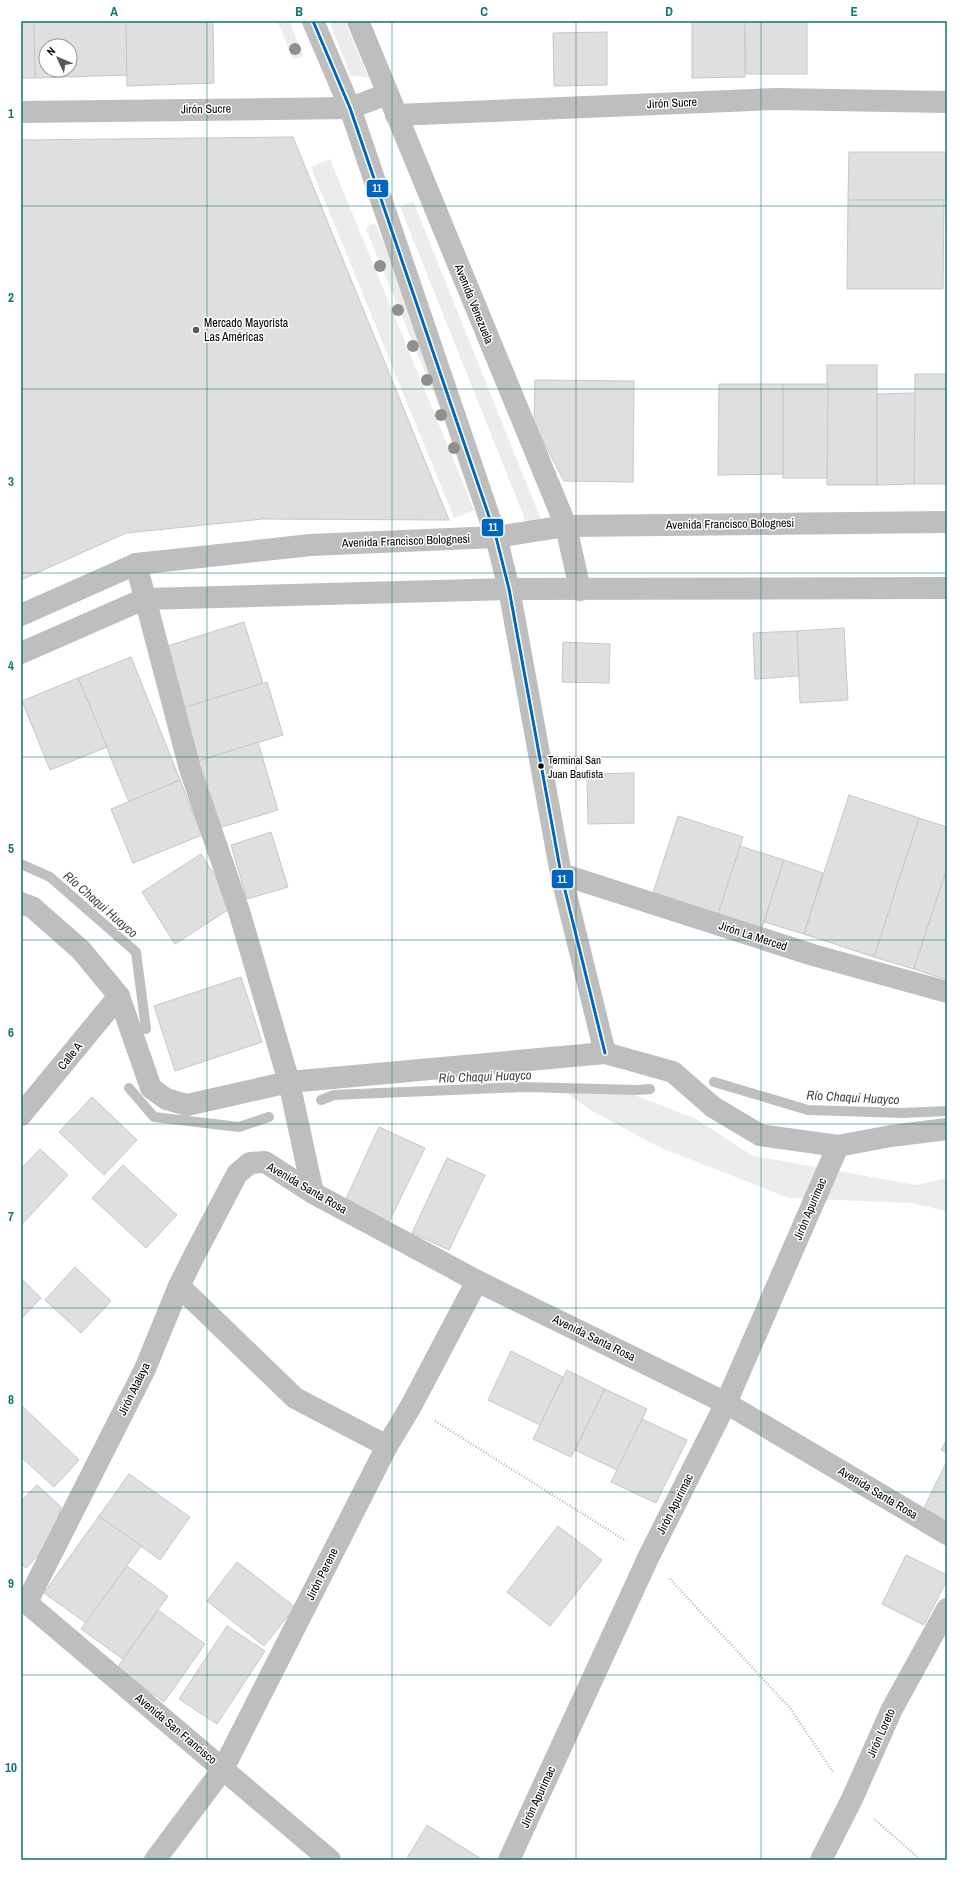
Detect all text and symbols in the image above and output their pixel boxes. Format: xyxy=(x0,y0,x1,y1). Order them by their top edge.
text: A xyxy=(110,3,118,20)
text: B xyxy=(295,3,303,20)
text: C xyxy=(480,3,488,20)
text: D xyxy=(665,3,673,20)
text: E xyxy=(850,3,858,20)
north arrow xyxy=(38,38,78,78)
text: N xyxy=(44,44,58,58)
street label: Jirón Sucre xyxy=(646,94,698,112)
street label: Jirón Sucre xyxy=(181,101,231,117)
text: 1 xyxy=(8,105,14,122)
line badge: 11 xyxy=(366,179,389,198)
text: 11 xyxy=(372,181,382,195)
street label: Avenida Venezuela xyxy=(450,261,497,347)
text: 2 xyxy=(8,289,14,306)
place label: Mercado Mayorista Las Américas xyxy=(204,315,289,345)
marker: Mercado Mayorista Las Américas xyxy=(191,325,201,335)
text: 3 xyxy=(8,473,14,490)
street label: Avenida Francisco Bolognesi xyxy=(665,515,794,533)
line badge: 11 xyxy=(481,518,504,537)
text: 11 xyxy=(488,520,498,534)
street label: Avenida Francisco Bolognesi xyxy=(341,531,470,551)
text: 4 xyxy=(8,657,14,674)
place label: Terminal San Juan Bautista xyxy=(548,753,603,781)
marker: Terminal San Juan Bautista xyxy=(536,761,546,771)
text: 5 xyxy=(8,840,14,857)
water label: Río Chaqui Huayco xyxy=(60,867,141,941)
line badge: 11 xyxy=(551,869,574,889)
text: 11 xyxy=(557,872,567,886)
street label: Jirón La Merced xyxy=(717,917,789,955)
text: 6 xyxy=(8,1024,14,1041)
street label: Calle A xyxy=(54,1039,86,1073)
water label: Río Chaqui Huayco xyxy=(438,1066,532,1087)
water label: Río Chaqui Huayco xyxy=(806,1087,900,1108)
street label: Avenida Santa Rosa xyxy=(263,1158,350,1218)
street label: Jirón Apurimac xyxy=(790,1175,830,1243)
text: 7 xyxy=(8,1208,14,1225)
street label: Avenida Santa Rosa xyxy=(549,1311,638,1365)
street label: Jirón Atalaya xyxy=(114,1359,154,1418)
text: 8 xyxy=(8,1391,14,1408)
street label: Avenida Santa Rosa xyxy=(834,1462,921,1523)
street label: Jirón Apurimac xyxy=(653,1471,697,1537)
street label: Jirón Perene xyxy=(302,1545,342,1603)
text: 9 xyxy=(8,1575,14,1592)
street label: Avenida San Francisco xyxy=(131,1689,220,1768)
street label: Jirón Loreto xyxy=(863,1706,899,1760)
text: 10 xyxy=(5,1759,17,1776)
street label: Jirón Apurimac xyxy=(517,1764,559,1830)

